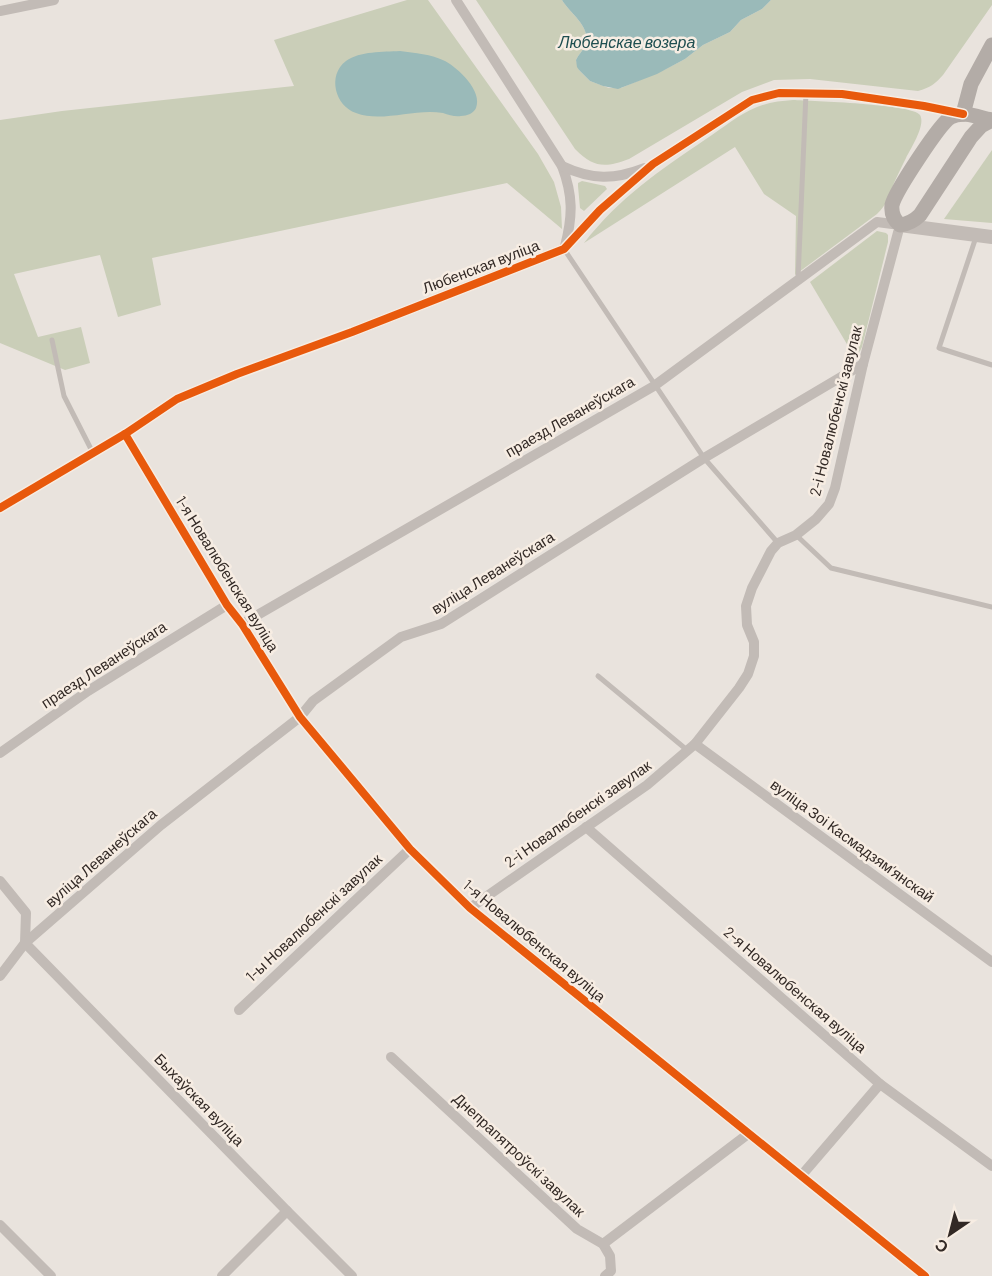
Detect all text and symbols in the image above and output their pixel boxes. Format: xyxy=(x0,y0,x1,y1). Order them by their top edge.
water label: Любенскае возера xyxy=(558,32,696,51)
street label: Любенская вуліца xyxy=(420,235,542,297)
street label: 2-і Новалюбенскі завулак xyxy=(805,323,865,498)
street label: праезд Леванеўскага xyxy=(502,372,638,460)
street label: 1-я Новалюбенская вуліца xyxy=(172,492,284,655)
street label: вуліца Леванеўскага xyxy=(428,527,558,617)
street label: праезд Леванеўскага xyxy=(37,617,170,711)
street label: 2-і Новалюбенскі завулак xyxy=(501,755,655,871)
street label: вуліца Зоі Касмадзямʼянскай xyxy=(767,775,938,906)
street label: вуліца Леванеўскага xyxy=(41,804,160,910)
street label: 1-ы Новалюбенскі завулак xyxy=(242,849,385,985)
street label: 1-я Новалюбенская вуліца xyxy=(460,875,610,1006)
street label: 2-я Новалюбенская вуліца xyxy=(721,922,871,1057)
street label: Быхаўская вуліца xyxy=(151,1049,249,1150)
street label: Днепрапятроўскі завулак xyxy=(450,1089,589,1220)
north arrow xyxy=(920,1204,980,1264)
text: С xyxy=(931,1235,951,1258)

